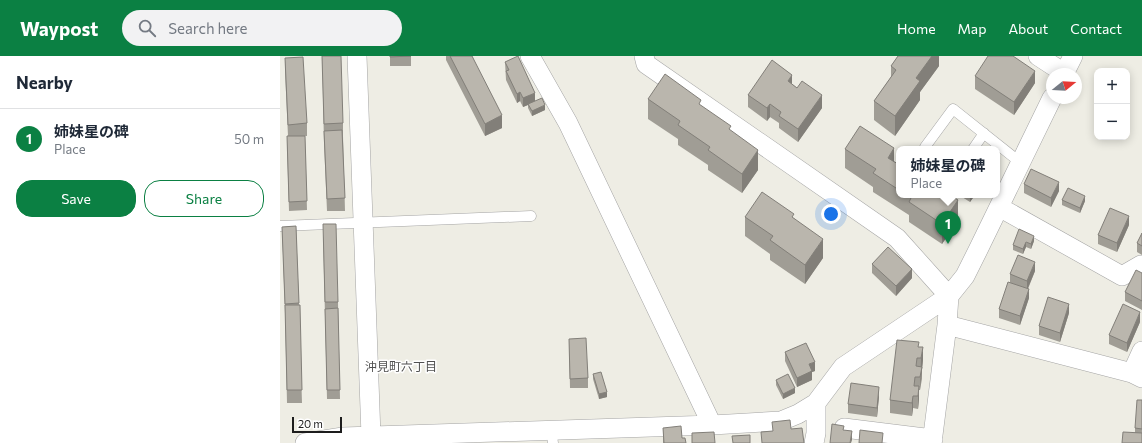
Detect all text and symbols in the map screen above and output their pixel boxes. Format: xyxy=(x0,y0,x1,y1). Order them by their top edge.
search box xyxy=(122,10,402,46)
text: Waypost xyxy=(20,17,98,40)
icon: search xyxy=(136,17,158,39)
text: Search here xyxy=(168,19,248,37)
text: Home xyxy=(897,20,936,37)
text: Map xyxy=(958,20,986,37)
text: About xyxy=(1008,20,1048,37)
text: Contact xyxy=(1070,20,1122,37)
north arrow xyxy=(1046,68,1082,104)
map controls xyxy=(1094,68,1130,140)
button: + xyxy=(1094,68,1130,104)
text: Nearby xyxy=(16,72,73,93)
button: − xyxy=(1094,104,1130,140)
text: 姉妹星の碑 xyxy=(54,122,129,140)
text: 1 xyxy=(26,131,32,147)
text: 50 m xyxy=(234,131,264,147)
text: Place xyxy=(54,141,86,157)
popup xyxy=(896,146,1000,198)
text: 姉妹星の碑 xyxy=(910,156,986,174)
text: Place xyxy=(910,175,942,191)
button: Save xyxy=(16,180,136,217)
button: Share xyxy=(144,180,264,217)
your location xyxy=(821,204,841,224)
pin: 1 xyxy=(935,211,961,244)
district label: 沖見町六丁目 xyxy=(365,359,437,373)
scale bar xyxy=(292,415,342,434)
text: 20 m xyxy=(298,417,323,430)

